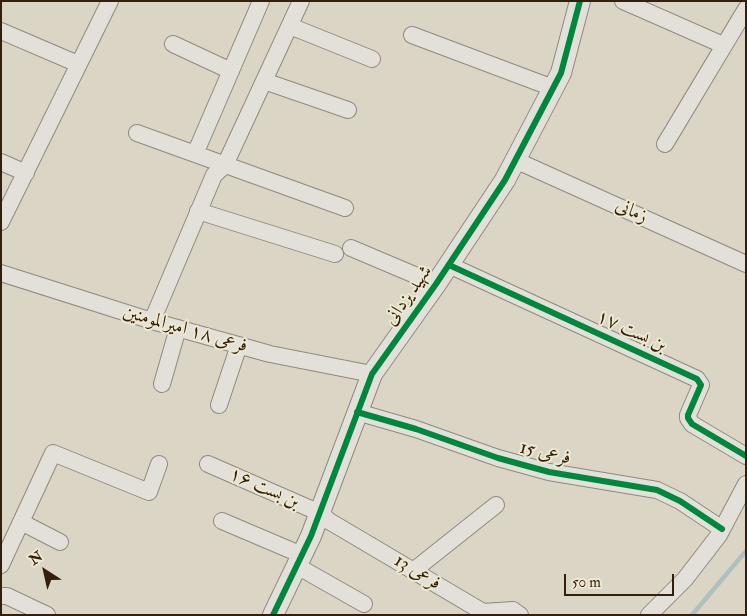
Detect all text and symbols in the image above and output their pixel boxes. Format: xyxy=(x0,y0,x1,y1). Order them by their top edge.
street label: زمانی xyxy=(611,195,651,229)
street label: شهید یزدانی xyxy=(380,261,438,331)
street label: فرعی ۱۸ امیرالمومنین xyxy=(120,301,250,359)
street label: بن بست ۱۷ xyxy=(592,306,670,358)
street label: فرعی 15 xyxy=(517,437,573,471)
street label: بن بست ۱۶ xyxy=(225,463,303,515)
north arrow xyxy=(20,546,70,596)
text: N xyxy=(26,548,46,569)
street label: فرعی 13 xyxy=(389,550,445,596)
scale bar xyxy=(567,564,677,596)
text: 50 m xyxy=(572,573,601,592)

